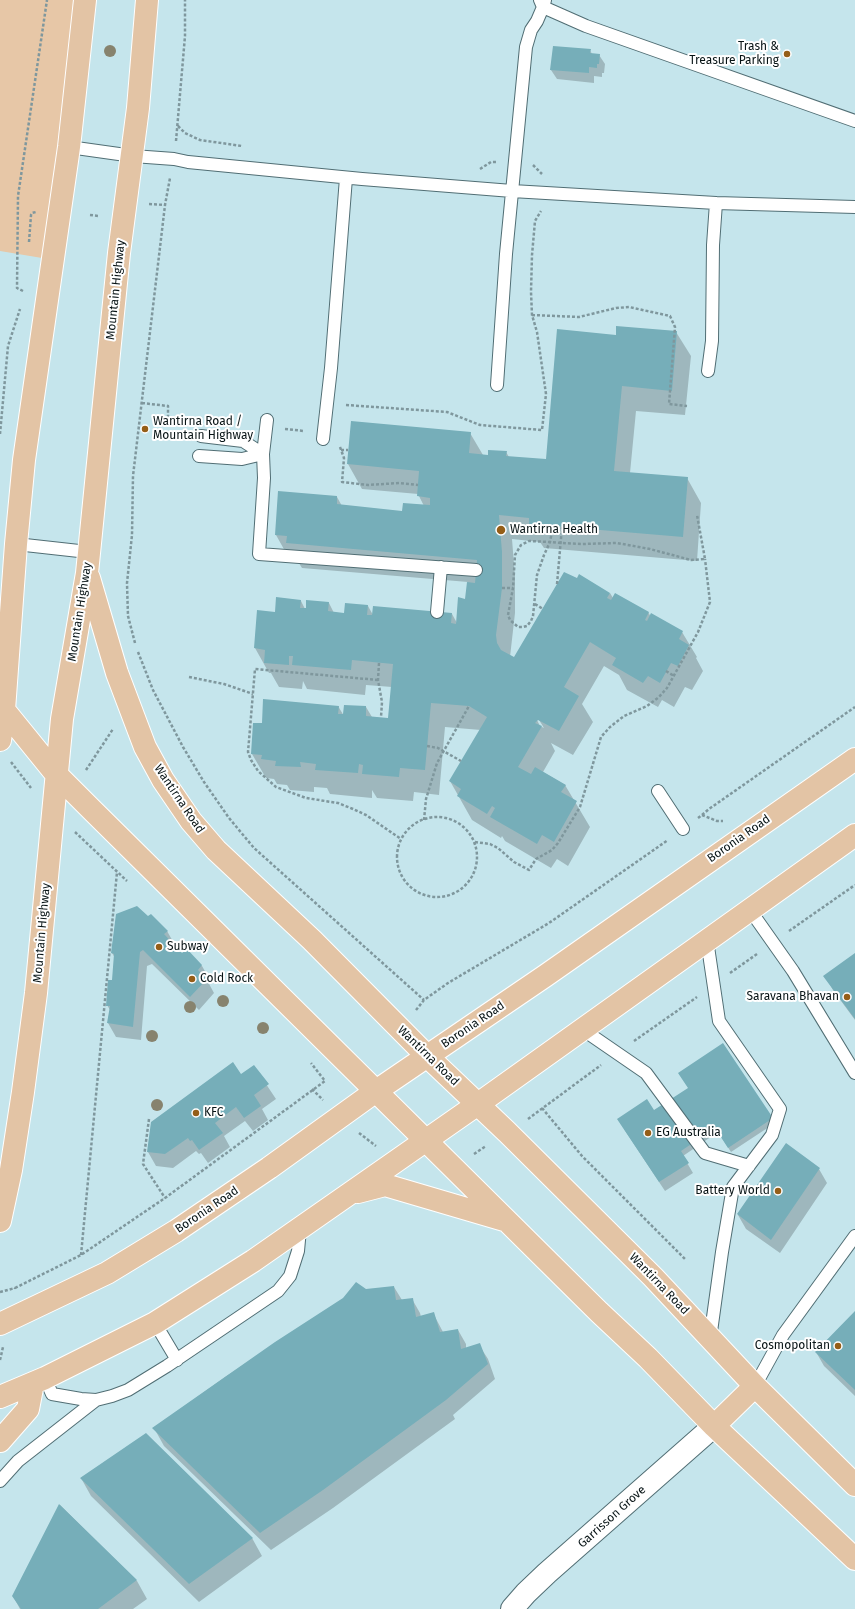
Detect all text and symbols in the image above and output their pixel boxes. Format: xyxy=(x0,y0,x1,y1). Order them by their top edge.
place label: Trash & Treasure Parking xyxy=(689,40,779,68)
marker: Trash & Treasure Parking xyxy=(782,49,792,59)
street label: Mountain Highway xyxy=(104,239,128,341)
place label: Wantirna Road / Mountain Highway xyxy=(153,415,253,443)
marker: Wantirna Road / Mountain Highway xyxy=(140,424,150,434)
place label: Wantirna Health xyxy=(510,523,598,537)
marker: Wantirna Health xyxy=(495,524,507,536)
street label: Mountain Highway xyxy=(65,561,95,663)
street label: Wantirna Road xyxy=(151,762,207,836)
street label: Boronia Road xyxy=(705,812,773,866)
street label: Mountain Highway xyxy=(30,882,54,984)
place label: Subway xyxy=(167,940,208,954)
marker: Subway xyxy=(154,942,164,952)
place label: Cold Rock xyxy=(200,972,253,986)
marker: Cold Rock xyxy=(187,974,197,984)
place label: Saravana Bhavan xyxy=(746,990,839,1004)
marker: Saravana Bhavan xyxy=(842,992,852,1002)
street label: Boronia Road xyxy=(439,999,507,1051)
street label: Wantirna Road xyxy=(394,1023,462,1089)
place label: KFC xyxy=(204,1106,223,1120)
marker: KFC xyxy=(191,1108,201,1118)
place label: EG Australia xyxy=(656,1126,721,1140)
marker: EG Australia xyxy=(643,1128,653,1138)
street label: Boronia Road xyxy=(173,1184,241,1236)
place label: Battery World xyxy=(695,1184,770,1198)
marker: Battery World xyxy=(773,1186,783,1196)
street label: Wantirna Road xyxy=(626,1250,692,1318)
place label: Cosmopolitan xyxy=(755,1339,830,1353)
marker: Cosmopolitan xyxy=(833,1341,843,1351)
street label: Garrisson Grove xyxy=(575,1483,649,1551)

